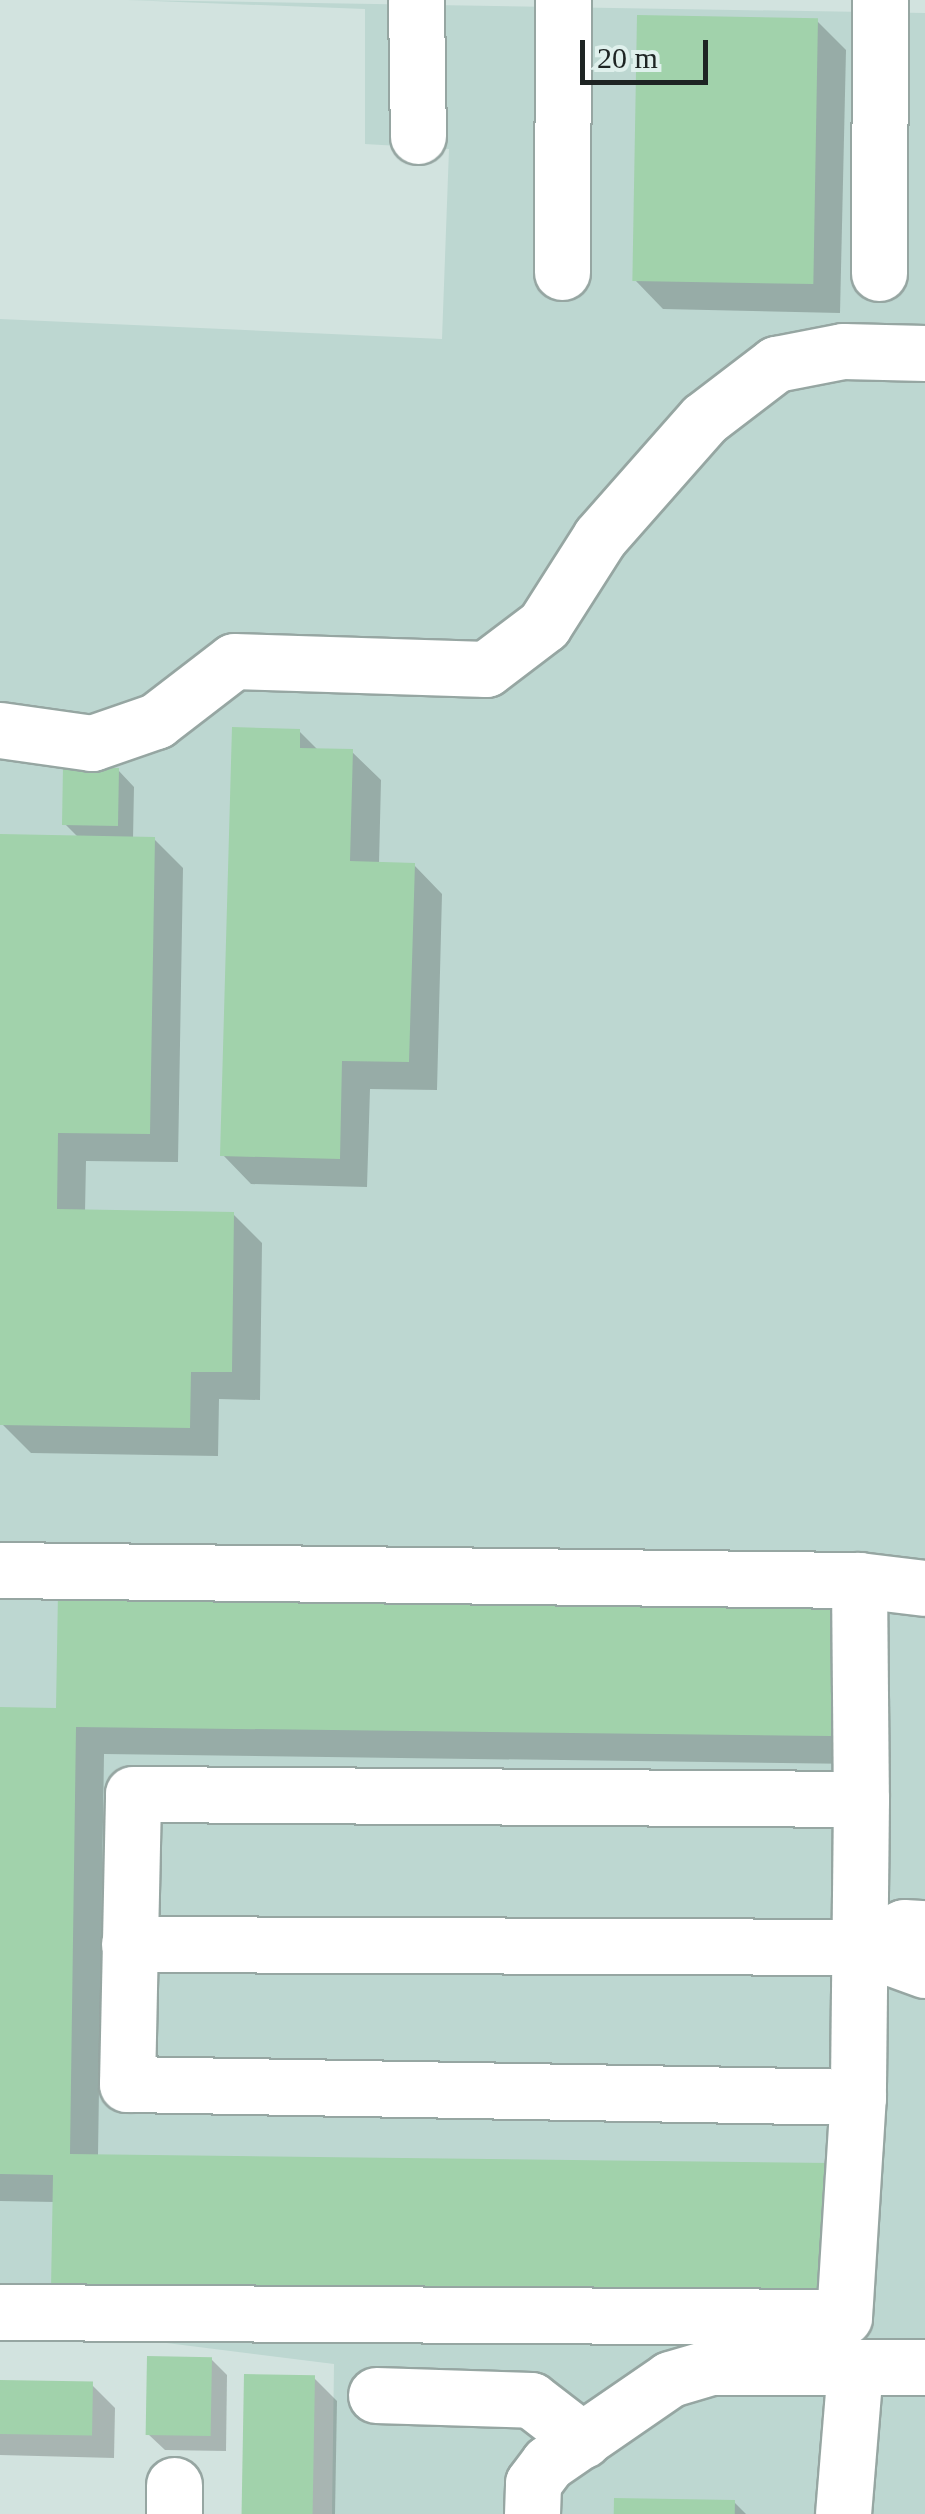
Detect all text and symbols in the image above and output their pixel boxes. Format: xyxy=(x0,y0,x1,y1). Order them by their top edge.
scale bar xyxy=(585,20,712,82)
text: 20 m xyxy=(597,41,658,74)

